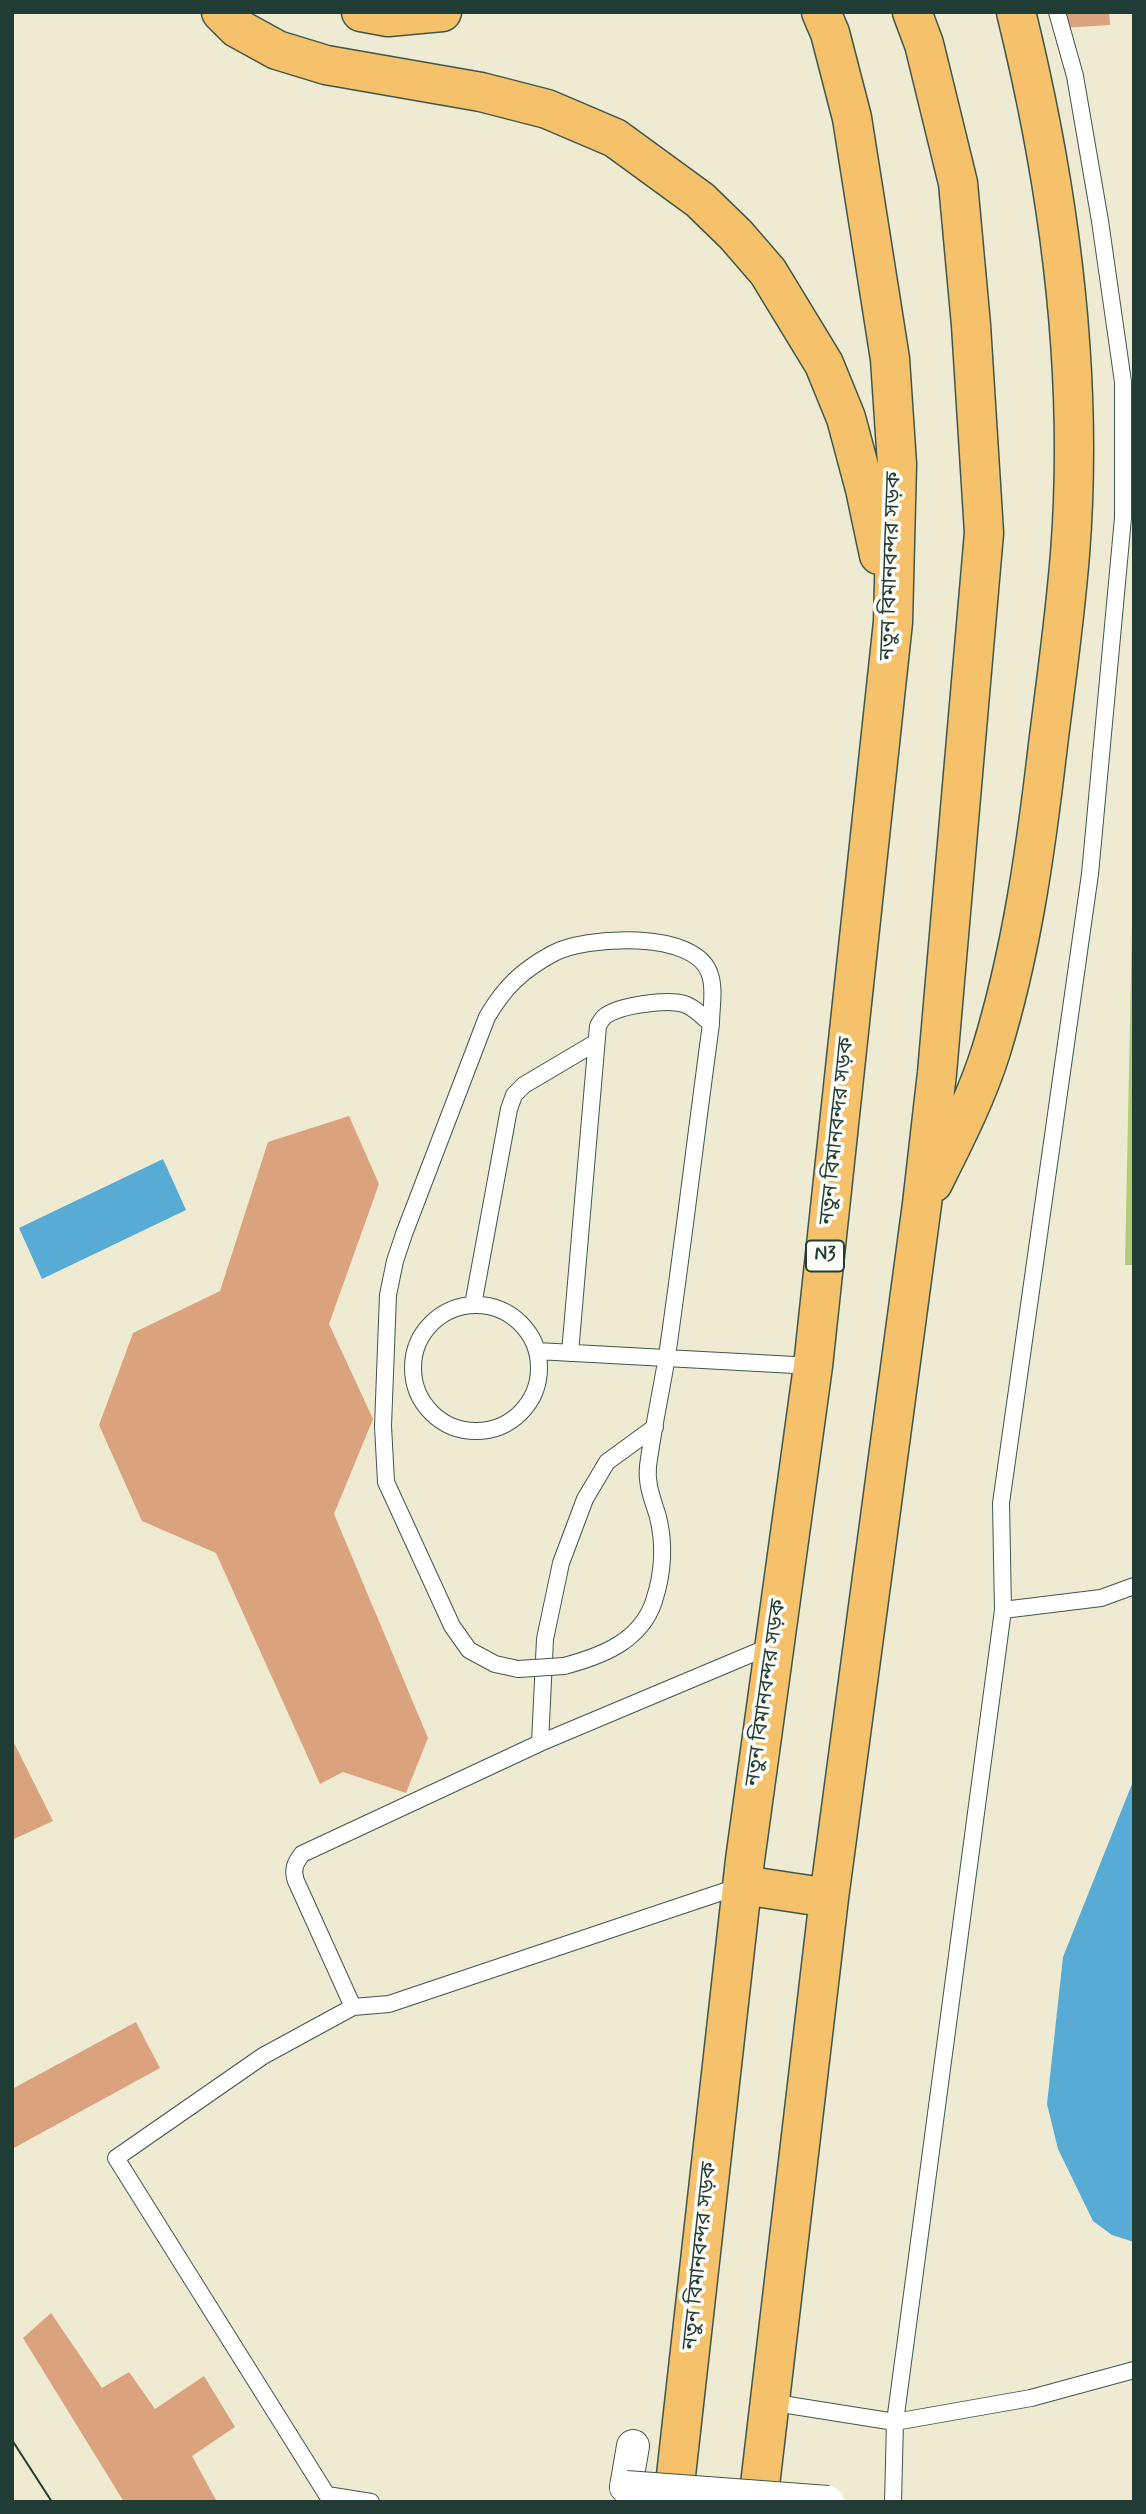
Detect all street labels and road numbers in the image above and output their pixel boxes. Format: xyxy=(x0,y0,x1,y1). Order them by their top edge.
street label: নতুন বিমানবন্দর সড়ক xyxy=(876,471,908,661)
street label: নতুন বিমানবন্দর সড়ক xyxy=(816,1036,860,1226)
road number: N3 xyxy=(806,1240,844,1272)
street label: নতুন বিমানবন্দর সড়ক xyxy=(741,1598,793,1788)
street label: নতুন বিমানবন্দর সড়ক xyxy=(679,2161,723,2351)

